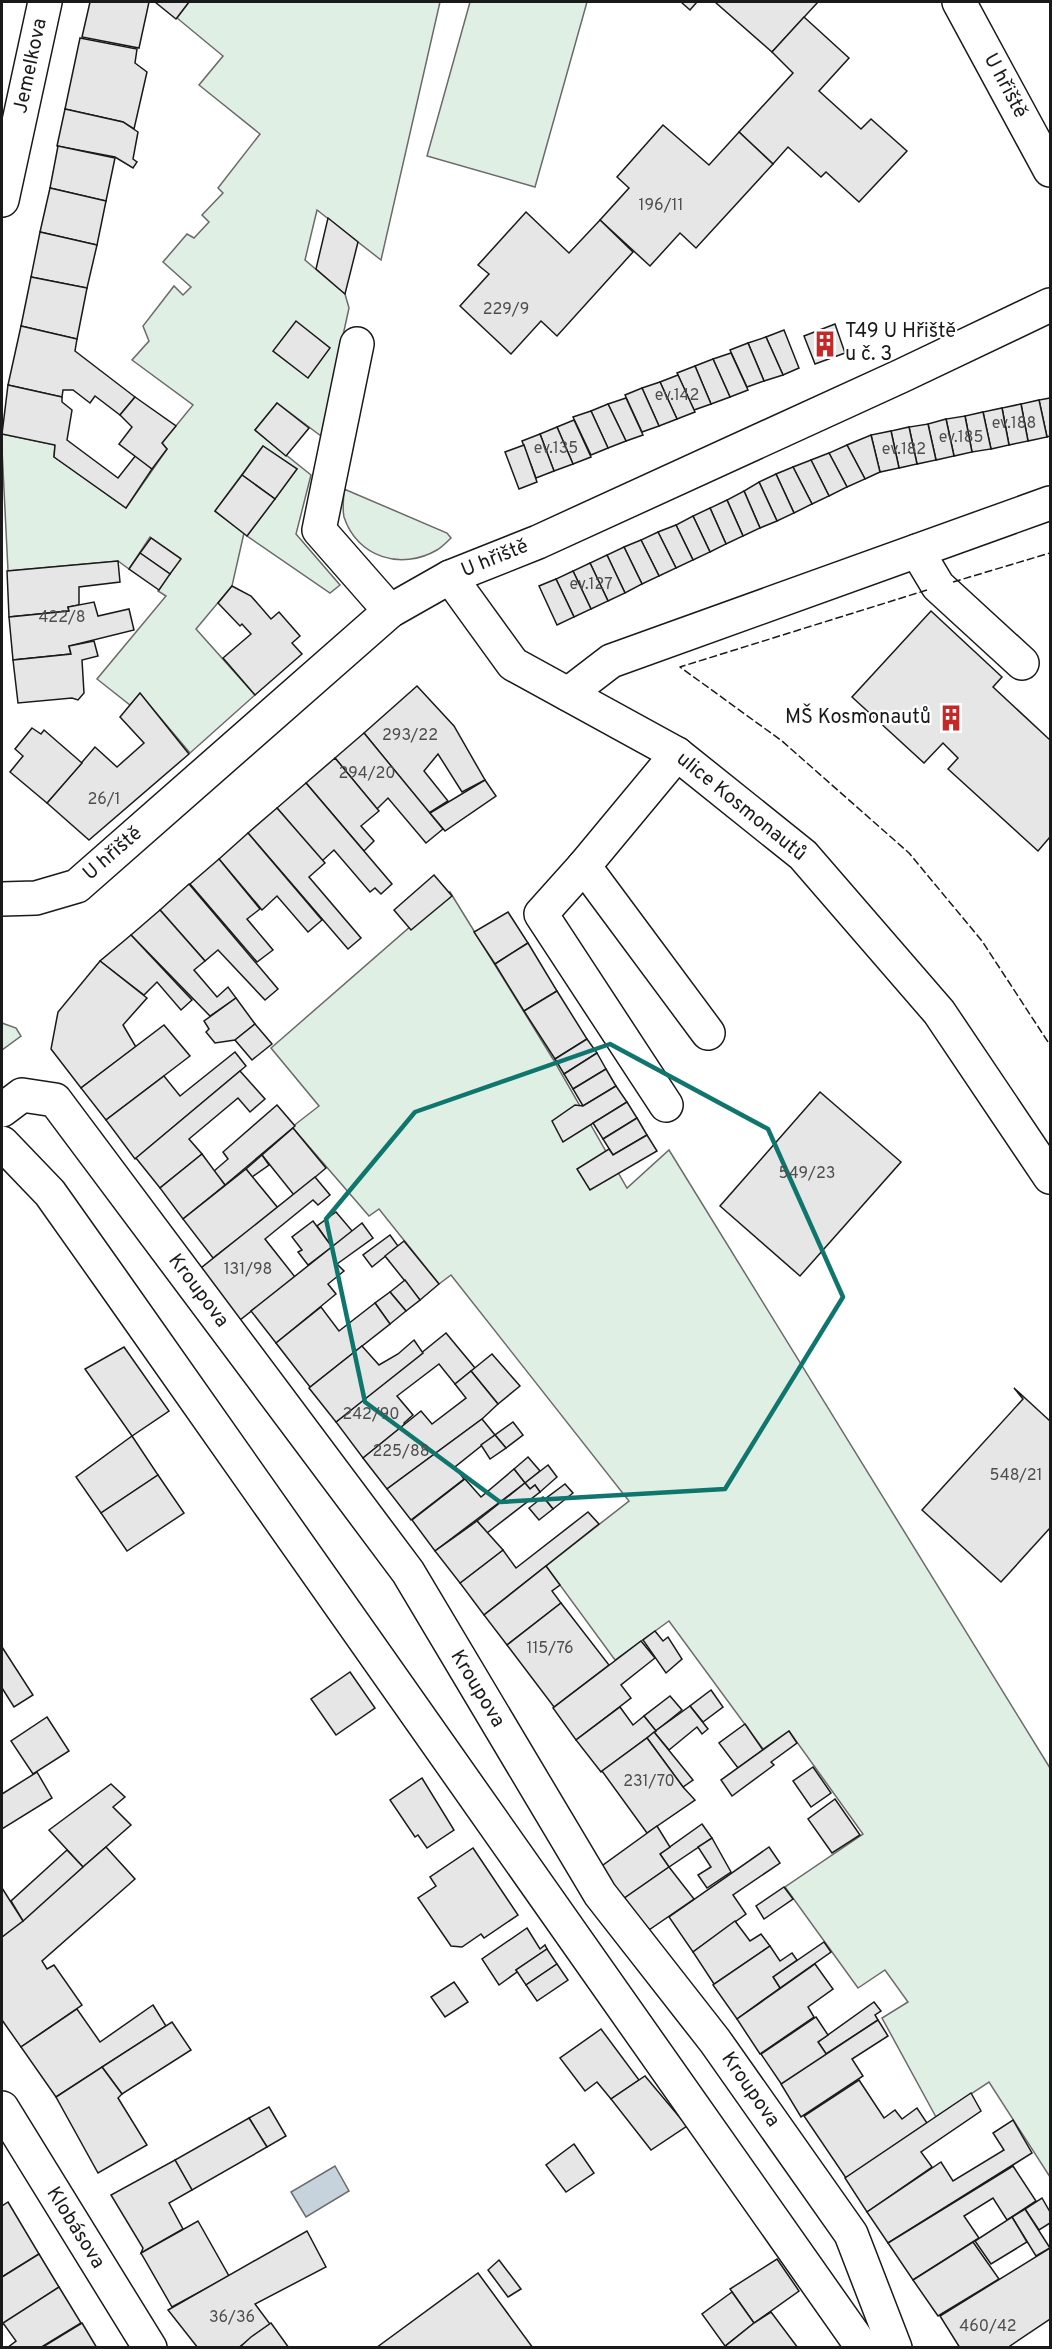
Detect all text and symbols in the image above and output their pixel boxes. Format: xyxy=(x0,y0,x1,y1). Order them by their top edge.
street label: Jemelkova xyxy=(8,16,54,116)
street label: U hřiště xyxy=(977,49,1033,123)
house number: 196/11 xyxy=(639,196,683,216)
house number: 229/9 xyxy=(483,300,529,320)
place label: T49 U Hřiště u č. 3 xyxy=(845,319,956,368)
building icon: T49 U Hřiště u č. 3 xyxy=(810,329,840,359)
house number: ev.142 xyxy=(655,386,699,406)
house number: ev.188 xyxy=(992,414,1036,434)
house number: ev.185 xyxy=(939,428,983,448)
house number: ev.135 xyxy=(534,439,578,459)
house number: ev.182 xyxy=(882,440,926,460)
street label: U hřiště xyxy=(458,534,532,584)
house number: ev.127 xyxy=(570,575,613,595)
house number: 422/8 xyxy=(38,608,86,628)
place label: MŠ Kosmonautů xyxy=(785,703,931,731)
building icon: MŠ Kosmonautů xyxy=(936,703,966,733)
house number: 293/22 xyxy=(382,726,438,746)
street label: ulice Kosmonautů xyxy=(670,746,812,868)
house number: 294/20 xyxy=(338,764,396,784)
house number: 26/1 xyxy=(87,790,121,810)
street label: U hřiště xyxy=(78,821,148,887)
house number: 549/23 xyxy=(779,1164,835,1184)
street label: Kroupova xyxy=(162,1249,234,1333)
house number: 131/98 xyxy=(224,1260,272,1280)
house number: 242/90 xyxy=(343,1405,399,1425)
house number: 225/88 xyxy=(373,1442,429,1462)
house number: 548/21 xyxy=(989,1466,1043,1486)
house number: 115/76 xyxy=(526,1639,574,1659)
street label: Kroupova xyxy=(444,1645,510,1733)
house number: 231/70 xyxy=(623,1772,675,1792)
street label: Kroupova xyxy=(715,2047,785,2133)
street label: Klobásova xyxy=(40,2182,110,2274)
house number: 36/36 xyxy=(209,2308,255,2328)
house number: 460/42 xyxy=(959,2317,1017,2337)

